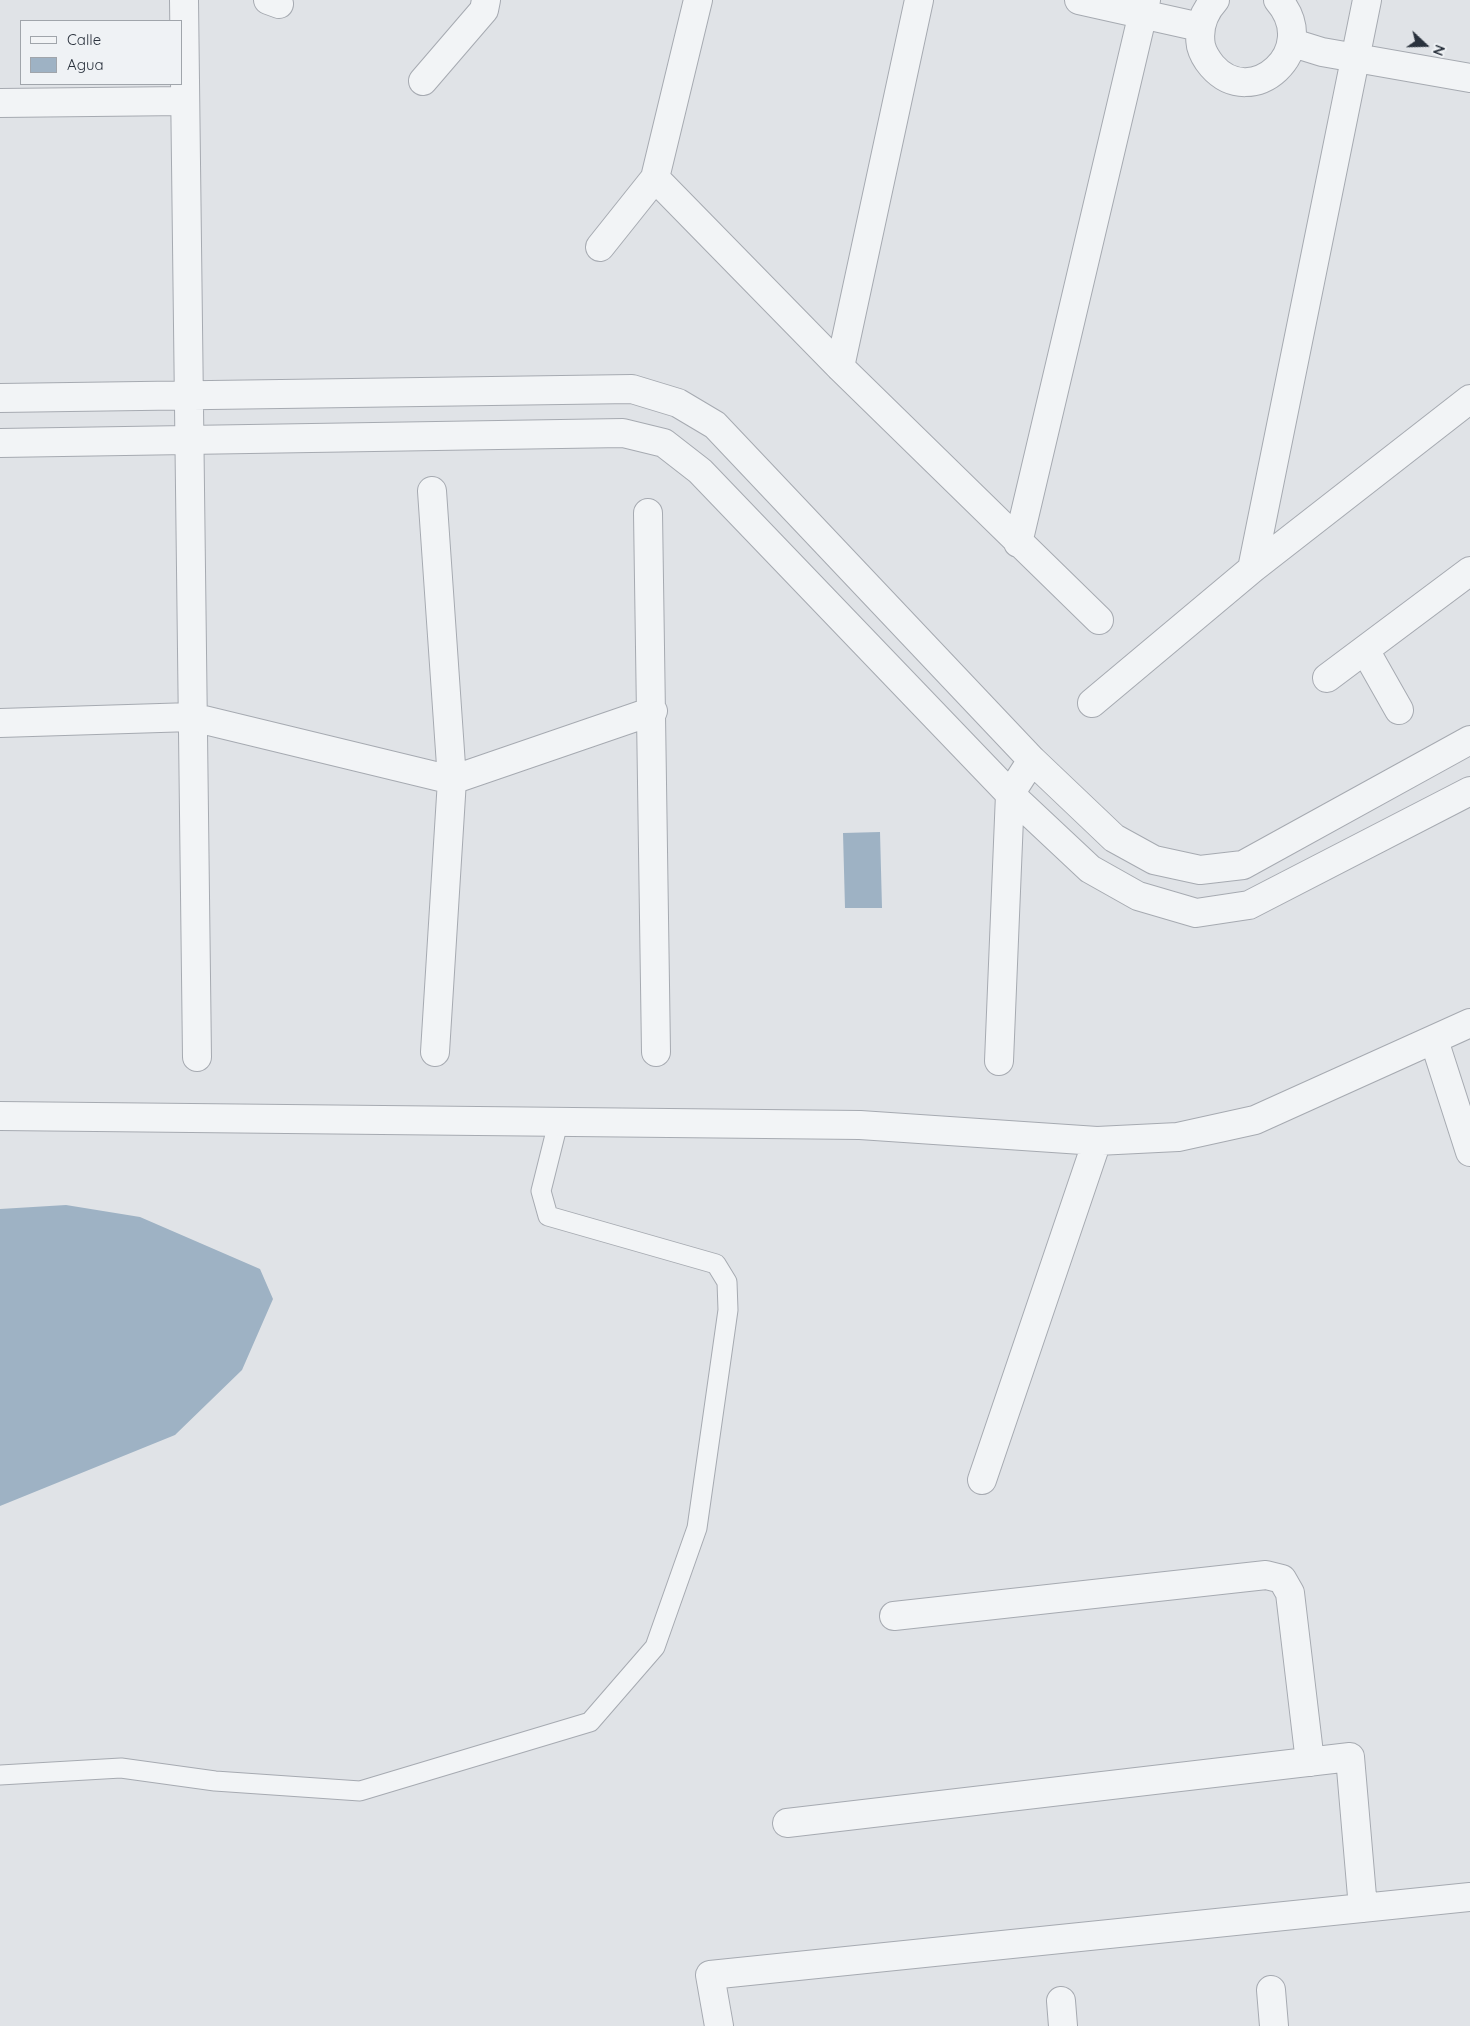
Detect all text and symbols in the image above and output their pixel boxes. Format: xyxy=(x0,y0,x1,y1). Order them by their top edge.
legend xyxy=(20,20,182,85)
north arrow xyxy=(1400,20,1450,70)
text: Calle xyxy=(67,30,101,49)
text: N xyxy=(1429,42,1449,58)
text: Agua xyxy=(67,55,104,74)

